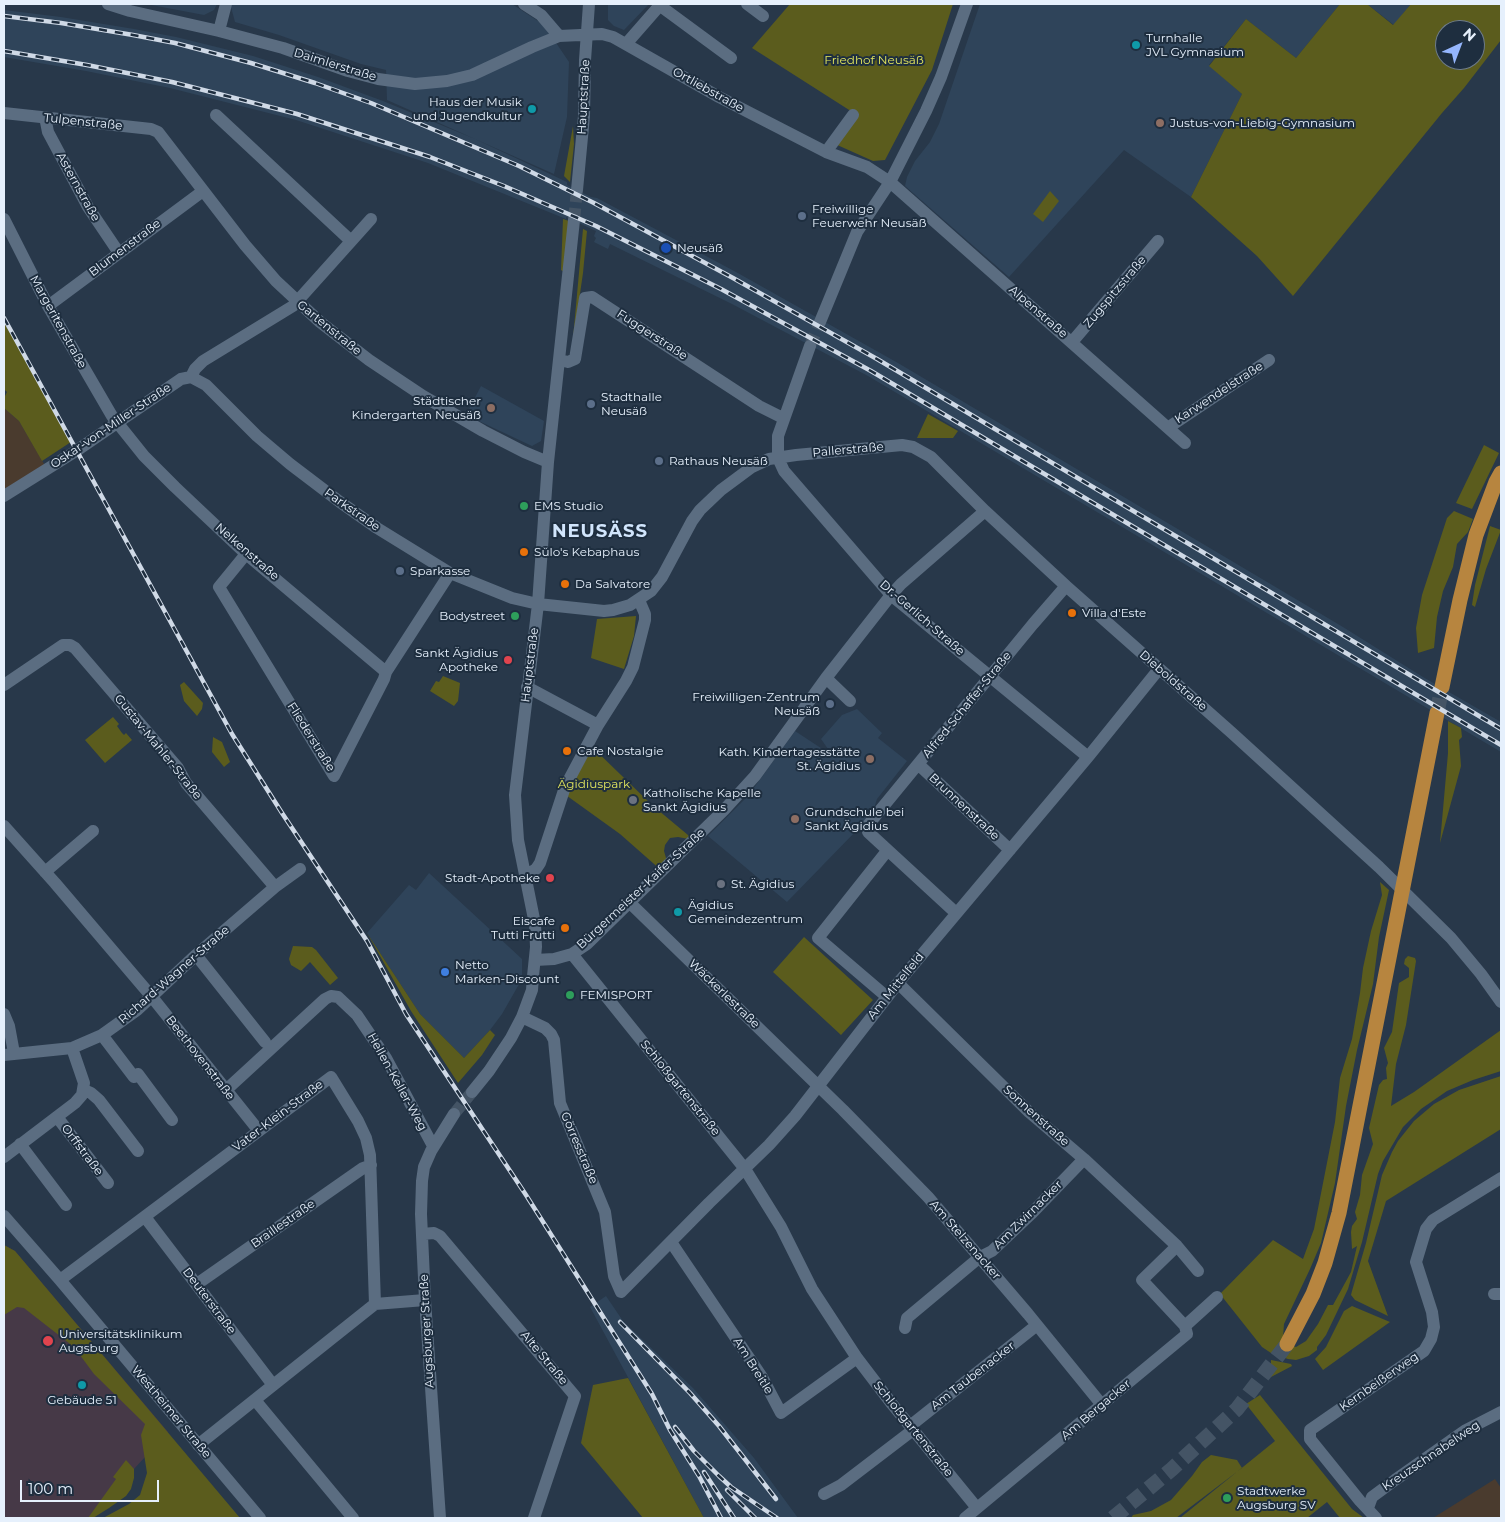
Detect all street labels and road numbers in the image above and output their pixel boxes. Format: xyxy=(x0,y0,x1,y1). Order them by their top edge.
street label: Daimlerstraße xyxy=(292,46,378,84)
street label: Hauptstraße xyxy=(575,59,593,135)
street label: Ortliebstraße xyxy=(670,65,746,115)
street label: Tulpenstraße xyxy=(43,111,123,133)
street label: Asternstraße xyxy=(53,150,103,224)
street label: Blumenstraße xyxy=(86,216,164,280)
street label: Zugspitzstraße xyxy=(1081,253,1149,331)
street label: Margeritenstraße xyxy=(27,273,89,371)
street label: Alpenstraße xyxy=(1006,283,1070,341)
street label: Gartenstraße xyxy=(294,298,364,358)
street label: Fuggerstraße xyxy=(614,307,690,363)
street label: Karwendelstraße xyxy=(1172,359,1266,427)
street label: Oskar-von-Miller-Straße xyxy=(48,380,174,472)
street label: Pallerstraße xyxy=(812,440,884,460)
street label: Parkstraße xyxy=(321,486,383,534)
street label: Nelkenstraße xyxy=(212,520,282,584)
street label: Dr.-Gerlich-Straße xyxy=(877,577,967,659)
street label: Hauptstraße xyxy=(518,627,542,703)
street label: Dieboldstraße xyxy=(1136,648,1210,714)
street label: Alfred-Schaffer-Straße xyxy=(920,649,1014,761)
street label: Gustav-Mahler-Straße xyxy=(111,692,205,802)
street label: Fliederstraße xyxy=(284,700,338,774)
street label: Brunnenstraße xyxy=(926,771,1002,843)
street label: Bürgermeister-Kaifer-Straße xyxy=(574,826,708,952)
street label: Richard-Wagner-Straße xyxy=(116,923,232,1027)
street label: Am Mittelfeld xyxy=(865,950,927,1022)
street label: Wäckerlestraße xyxy=(685,956,763,1032)
street label: Beethovenstraße xyxy=(163,1013,237,1103)
street label: Hellen-Keller-Weg xyxy=(364,1031,430,1133)
street label: Schloßgartenstraße xyxy=(637,1037,723,1139)
street label: Vater-Klein-Straße xyxy=(230,1077,326,1155)
street label: Sonnenstraße xyxy=(1000,1083,1072,1149)
street label: Görresstraße xyxy=(557,1110,601,1186)
street label: Orffstraße xyxy=(58,1122,106,1178)
street label: Am Zwirnacker xyxy=(991,1178,1065,1252)
street label: Braillestraße xyxy=(248,1197,318,1251)
street label: Am Stelzenacker xyxy=(926,1197,1004,1283)
street label: Deuterstraße xyxy=(179,1265,239,1337)
street label: Augsburger Straße xyxy=(417,1274,437,1388)
street label: Alte Straße xyxy=(517,1328,571,1388)
street label: Am Breitle xyxy=(730,1335,776,1397)
street label: Am Taubenacker xyxy=(928,1339,1018,1413)
street label: Kernbeißerweg xyxy=(1337,1349,1421,1415)
street label: Westheimer Straße xyxy=(128,1363,214,1461)
street label: Am Bergacker xyxy=(1058,1377,1134,1443)
street label: Schloßgartenstraße xyxy=(870,1378,956,1480)
street label: Kreuzschnabelweg xyxy=(1379,1418,1483,1494)

